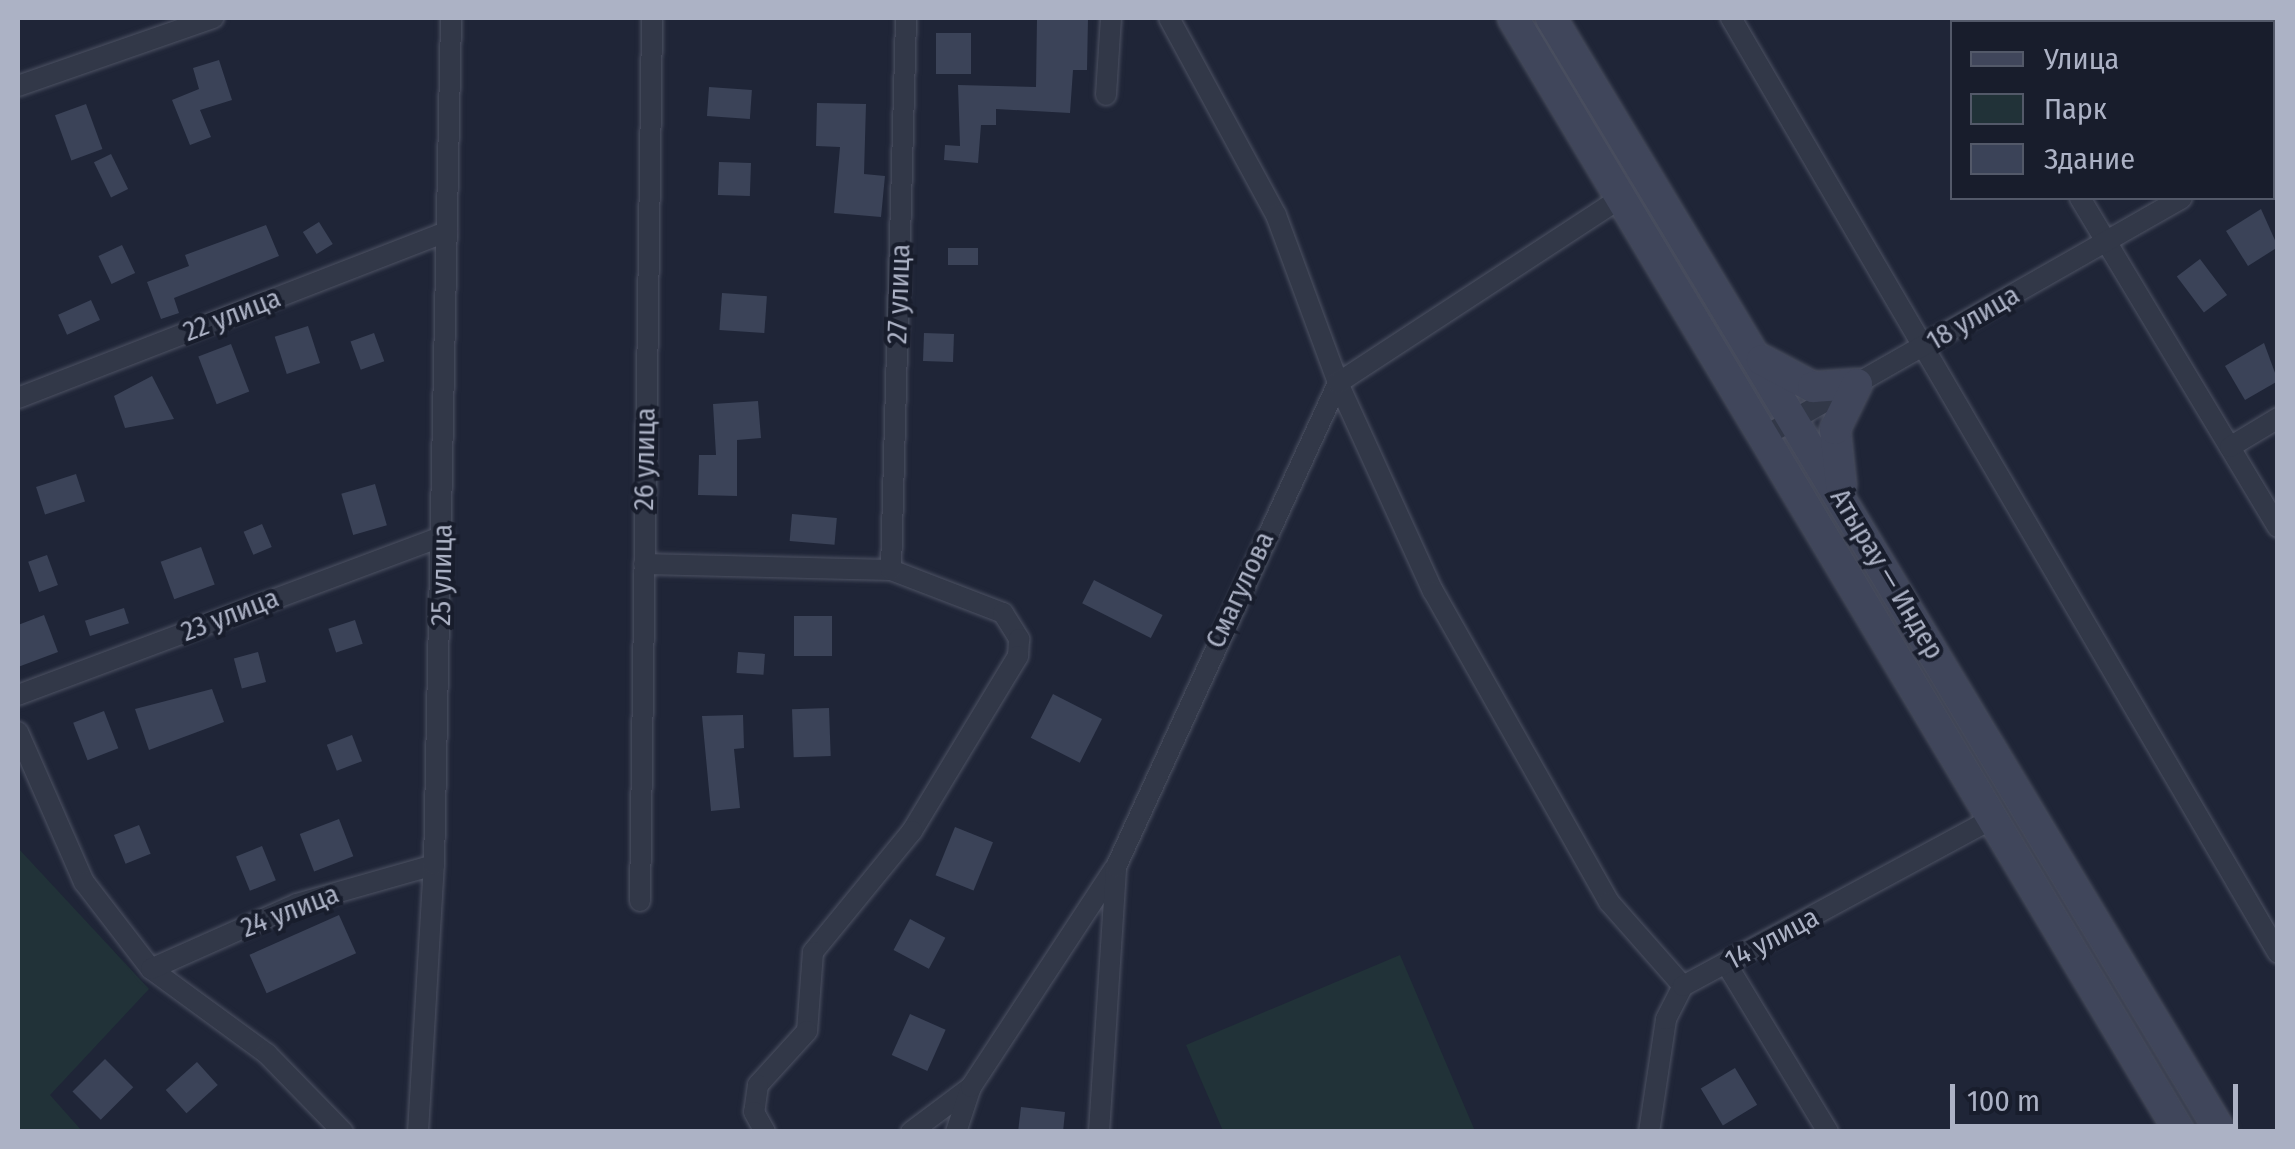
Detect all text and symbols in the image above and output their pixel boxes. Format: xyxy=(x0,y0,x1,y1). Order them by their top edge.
legend xyxy=(1950,20,2275,200)
text: Улица xyxy=(2044,41,2119,77)
text: Парк xyxy=(2044,91,2107,127)
text: Здание xyxy=(2044,141,2135,177)
street label: 27 улица xyxy=(880,243,918,345)
street label: 18 улица xyxy=(1921,278,2025,358)
street label: 22 улица xyxy=(179,281,285,349)
street label: 26 улица xyxy=(627,407,663,511)
street label: Атырау — Индер xyxy=(1823,483,1951,665)
street label: 25 улица xyxy=(424,524,460,626)
street label: Смагулова xyxy=(1198,526,1282,654)
street label: 23 улица xyxy=(177,581,283,649)
street label: 24 улица xyxy=(236,877,344,945)
street label: 14 улица xyxy=(1719,900,1825,978)
scale bar xyxy=(1955,1064,2242,1126)
text: 100 m xyxy=(1967,1083,2040,1119)

